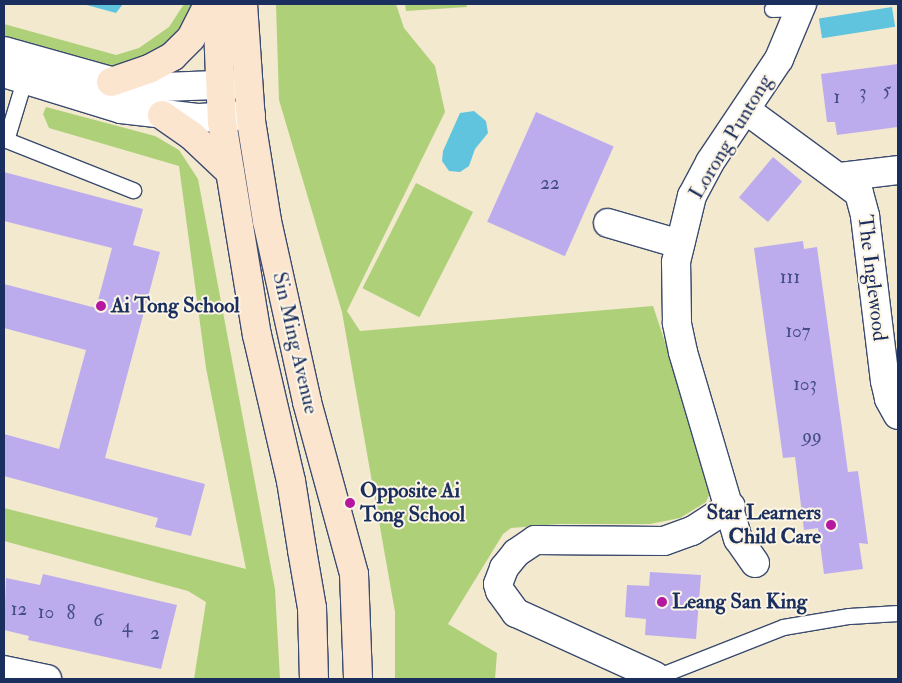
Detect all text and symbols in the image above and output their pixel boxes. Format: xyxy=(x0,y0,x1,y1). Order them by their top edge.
street label: Lorong Puntong xyxy=(684,70,778,204)
house number: 5 xyxy=(883,80,891,102)
house number: 3 xyxy=(859,82,867,104)
house number: 1 xyxy=(834,87,840,109)
house number: 22 xyxy=(540,173,560,195)
street label: The Inglewood xyxy=(852,213,892,343)
house number: 111 xyxy=(780,267,800,289)
street label: Sin Ming Avenue xyxy=(266,270,324,416)
place label: Ai Tong School xyxy=(111,293,240,319)
marker: Ai Tong School xyxy=(95,300,107,312)
house number: 107 xyxy=(785,321,811,343)
house number: 103 xyxy=(793,374,817,396)
house number: 99 xyxy=(802,426,822,448)
place label: Opposite Ai Tong School xyxy=(360,478,465,528)
marker: Opposite Ai Tong School xyxy=(344,497,356,509)
place label: Star Learners Child Care xyxy=(707,500,821,550)
marker: Star Learners Child Care xyxy=(825,519,837,531)
place label: Leang San King xyxy=(672,589,807,615)
marker: Leang San King xyxy=(656,596,668,608)
house number: 12 xyxy=(11,599,27,621)
house number: 10 xyxy=(38,602,54,624)
house number: 8 xyxy=(67,603,75,625)
house number: 6 xyxy=(93,610,103,632)
house number: 4 xyxy=(122,616,132,638)
house number: 2 xyxy=(150,623,160,645)

